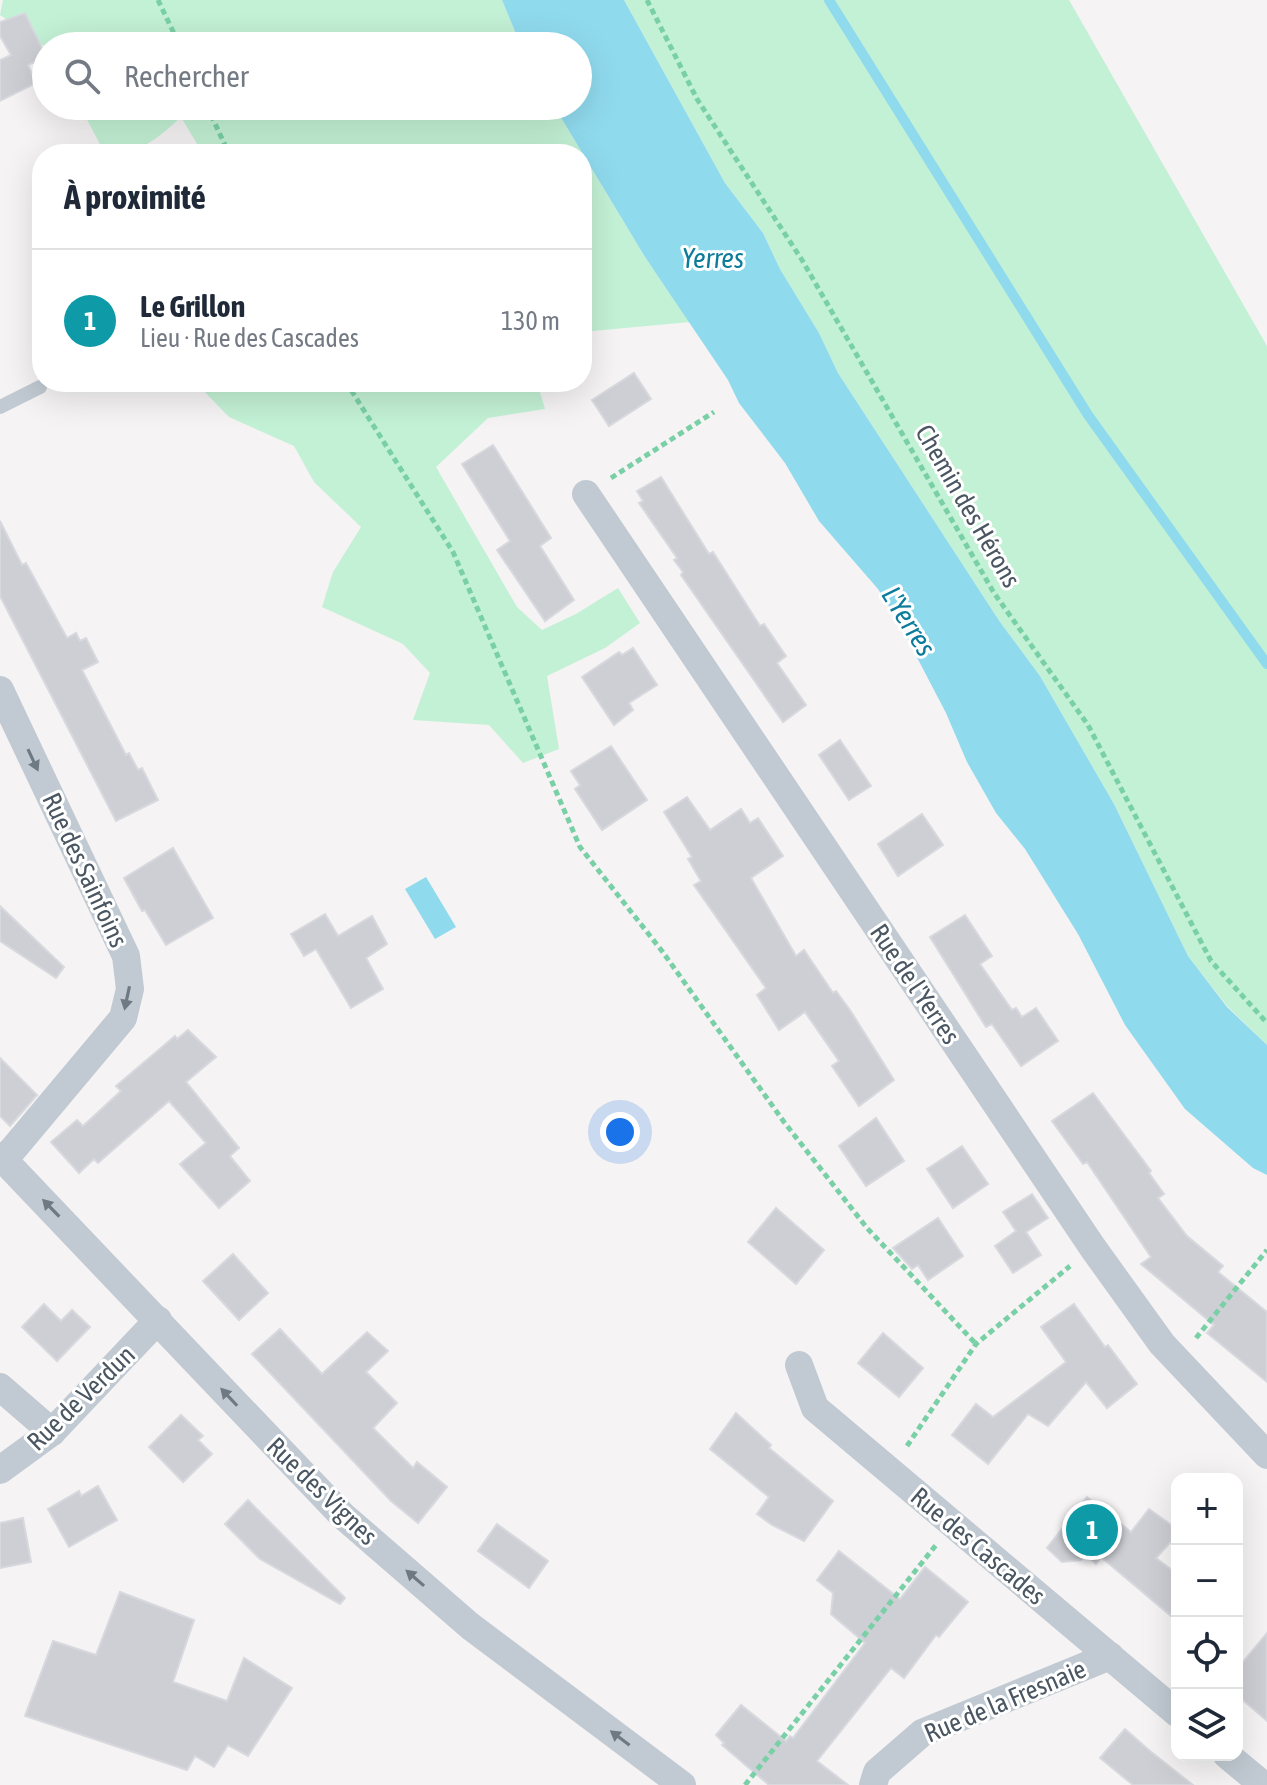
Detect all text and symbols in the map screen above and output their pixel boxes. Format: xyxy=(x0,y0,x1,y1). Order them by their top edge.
search box xyxy=(32,32,592,120)
icon: search xyxy=(60,54,104,98)
text: Rechercher xyxy=(124,59,249,93)
text: À proximité xyxy=(64,177,206,216)
water label: Yerres xyxy=(682,242,744,274)
text: Le Grillon xyxy=(140,289,245,323)
text: 1 xyxy=(84,306,96,336)
text: 130 m xyxy=(501,306,560,336)
text: Lieu · Rue des Cascades xyxy=(140,323,359,353)
street label: Chemin des Hérons xyxy=(909,419,1027,593)
water label: L'Yerres xyxy=(875,580,943,662)
one-way arrow xyxy=(26,748,40,772)
street label: Rue des Sainfoins xyxy=(36,788,134,952)
street label: Rue de l'Yerres xyxy=(864,918,966,1050)
one-way arrow xyxy=(120,986,133,1011)
your location xyxy=(600,1112,640,1152)
one-way arrow xyxy=(42,1199,60,1218)
street label: Rue de Verdun xyxy=(21,1339,141,1457)
one-way arrow xyxy=(221,1388,239,1407)
street label: Rue des Vignes xyxy=(261,1431,383,1551)
map controls xyxy=(1171,1473,1243,1761)
button: + xyxy=(1171,1473,1243,1545)
street label: Rue des Cascades xyxy=(905,1481,1051,1611)
pin: 1 xyxy=(1066,1500,1118,1560)
button: − xyxy=(1171,1545,1243,1617)
one-way arrow xyxy=(406,1570,426,1587)
button: locate xyxy=(1171,1617,1243,1689)
street label: Rue de la Fresnaie xyxy=(920,1654,1090,1748)
button: layers xyxy=(1171,1689,1243,1761)
one-way arrow xyxy=(610,1731,630,1747)

